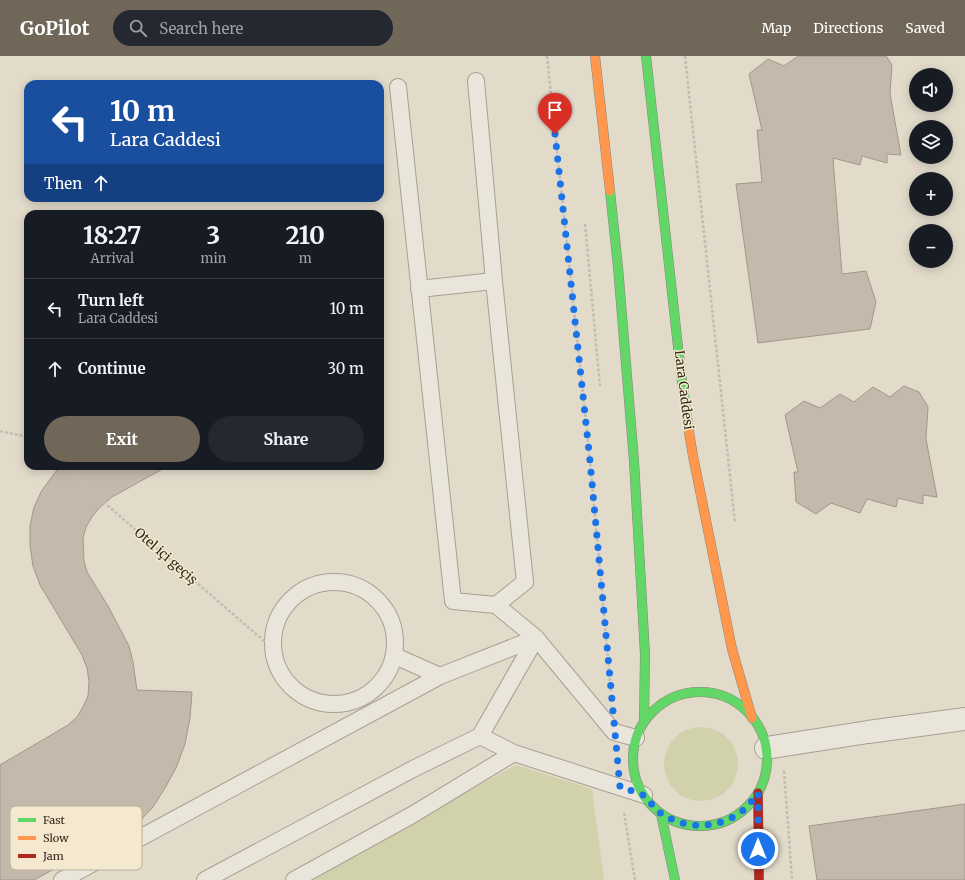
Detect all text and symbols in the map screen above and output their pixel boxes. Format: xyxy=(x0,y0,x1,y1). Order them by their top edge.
search box xyxy=(113,10,393,46)
text: GoPilot xyxy=(20,16,89,40)
icon: search xyxy=(127,17,149,39)
text: Search here xyxy=(159,19,243,38)
text: Map xyxy=(761,19,791,37)
text: Directions xyxy=(813,19,883,37)
text: Saved xyxy=(905,19,945,37)
map controls xyxy=(909,68,953,268)
button: sound xyxy=(909,68,953,112)
text: 10 m xyxy=(110,93,175,129)
pin xyxy=(538,93,572,134)
icon: left xyxy=(44,96,96,148)
icon: arrive xyxy=(544,99,566,121)
button: layers xyxy=(909,120,953,164)
text: Lara Caddesi xyxy=(110,128,221,151)
icon: ahead xyxy=(90,172,112,194)
button: + xyxy=(909,172,953,216)
text: Then xyxy=(44,174,82,193)
text: 18:27 xyxy=(83,220,141,251)
text: 3 xyxy=(207,220,220,251)
text: 210 xyxy=(285,220,325,251)
button: − xyxy=(909,224,953,268)
text: Arrival xyxy=(91,250,134,267)
text: min xyxy=(201,250,226,267)
text: m xyxy=(299,250,312,267)
text: Turn left xyxy=(78,291,144,310)
icon: left xyxy=(44,298,66,320)
text: 10 m xyxy=(330,299,364,318)
text: Lara Caddesi xyxy=(78,310,158,327)
street label: Lara Caddesi xyxy=(671,349,697,431)
icon: ahead xyxy=(44,358,66,380)
text: Continue xyxy=(78,359,146,378)
text: 30 m xyxy=(327,359,364,378)
button: Exit xyxy=(44,416,200,462)
button: Share xyxy=(208,416,364,462)
street label: Otel içi geçiş xyxy=(131,524,201,588)
legend xyxy=(10,806,142,870)
text: Fast xyxy=(43,813,66,827)
position arrow xyxy=(737,828,779,870)
text: Slow xyxy=(43,831,69,845)
text: Jam xyxy=(42,849,64,863)

